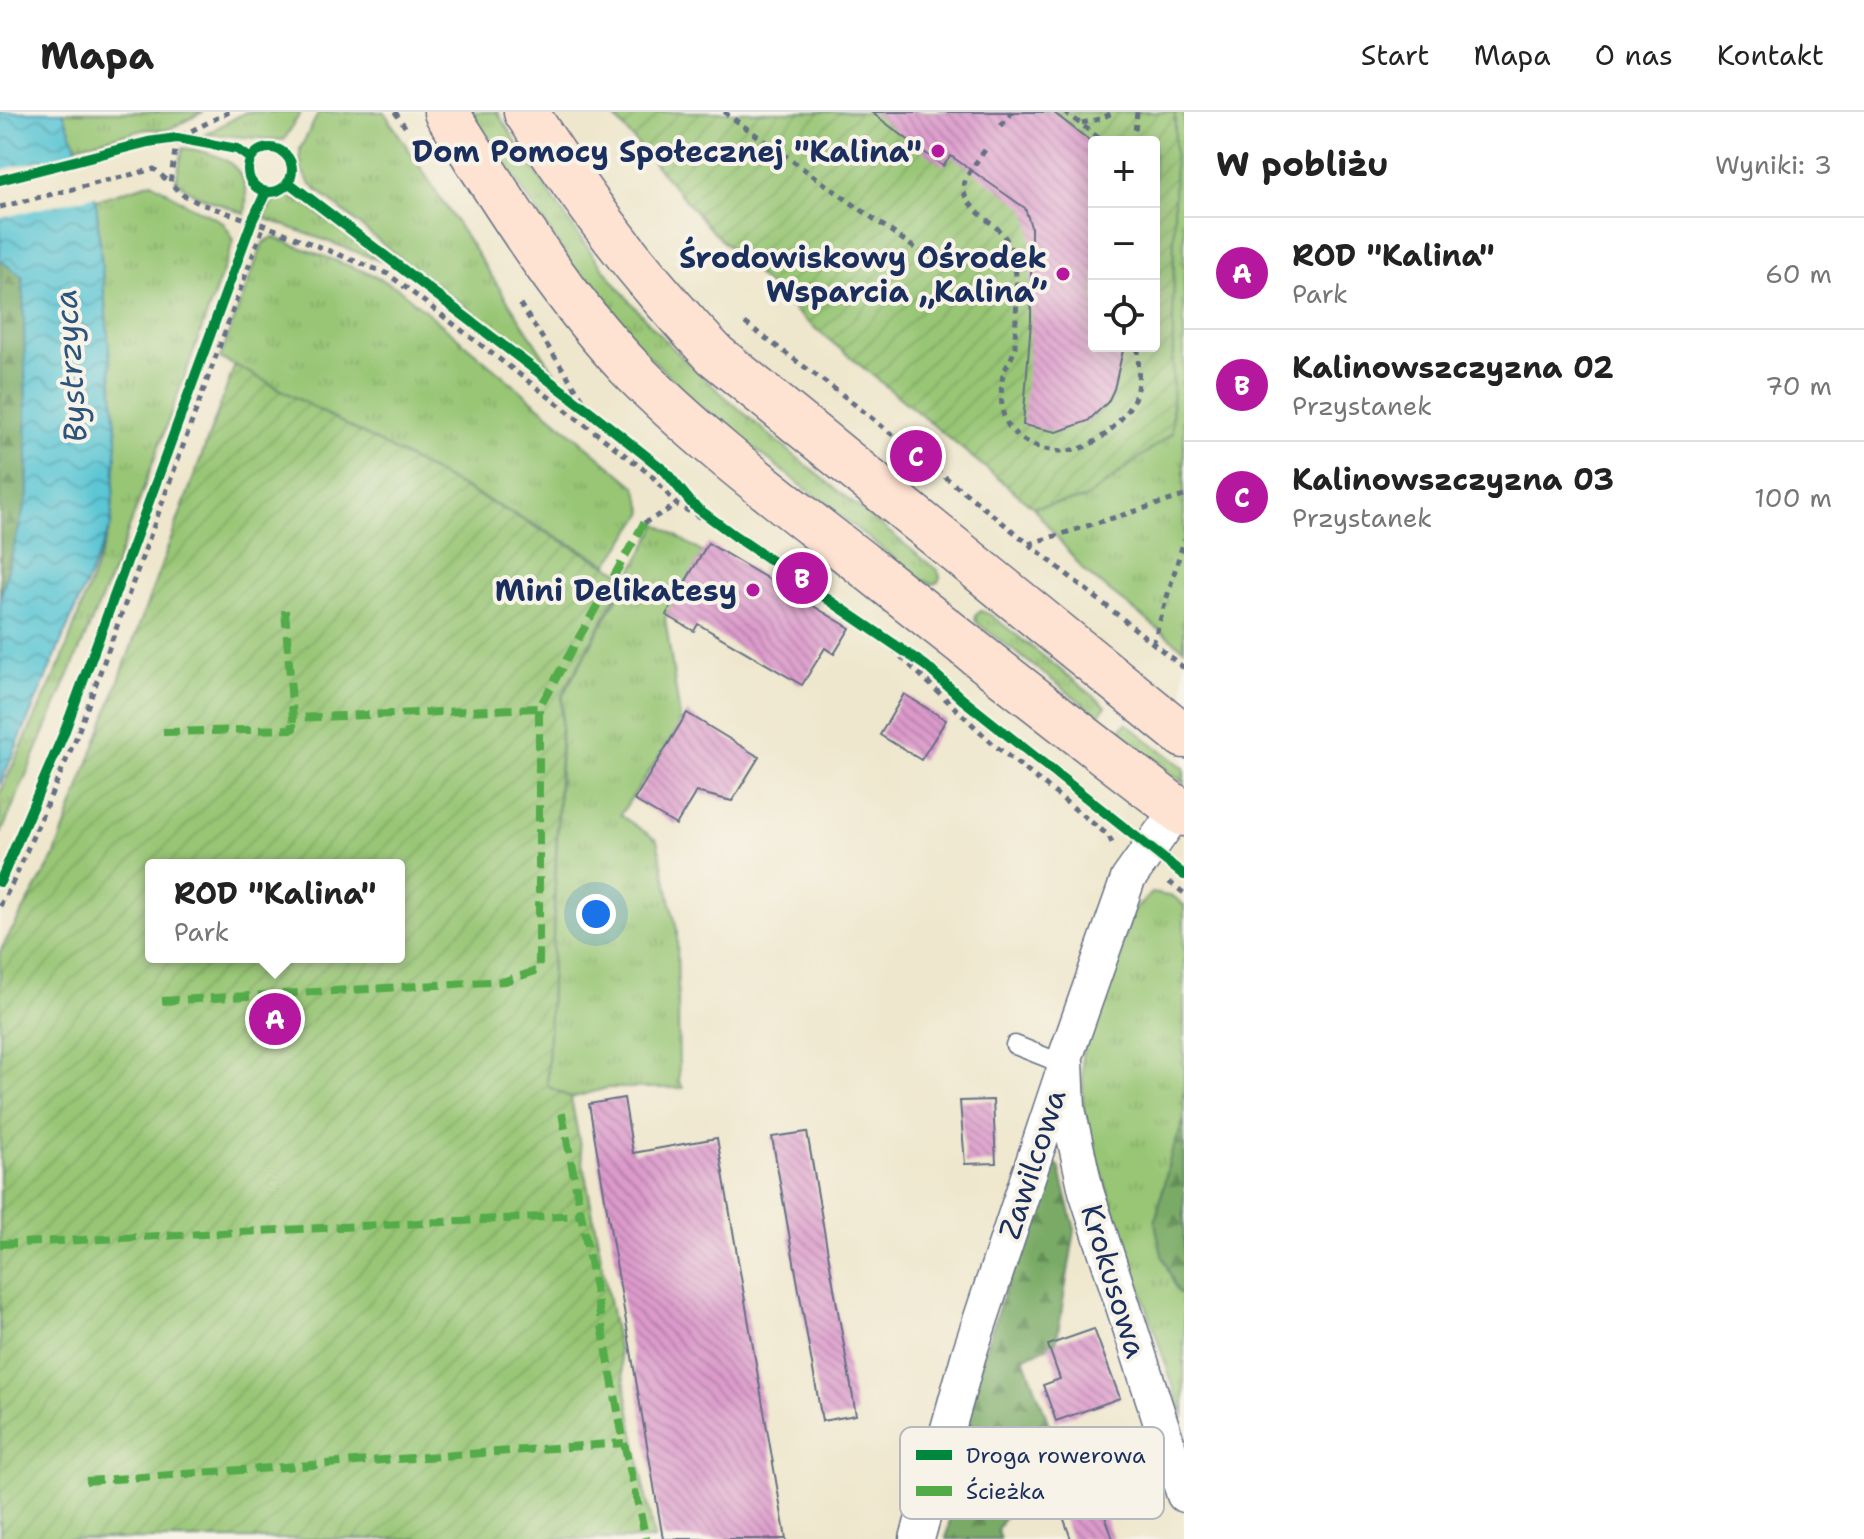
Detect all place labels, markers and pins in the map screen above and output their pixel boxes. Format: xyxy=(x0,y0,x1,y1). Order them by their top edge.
place label: Dom Pomocy Społecznej "Kalina" xyxy=(412,131,922,172)
marker: Dom Pomocy Społecznej "Kalina" xyxy=(929,142,947,160)
place label: Środowiskowy Ośrodek Wsparcia „Kalina” xyxy=(679,236,1047,312)
marker: Środowiskowy Ośrodek Wsparcia „Kalina” xyxy=(1054,265,1072,283)
pin: C xyxy=(890,426,942,486)
pin: B xyxy=(776,548,828,608)
place label: Mini Delikatesy xyxy=(495,570,737,611)
marker: Mini Delikatesy xyxy=(744,581,762,599)
pin: A xyxy=(249,989,301,1049)

